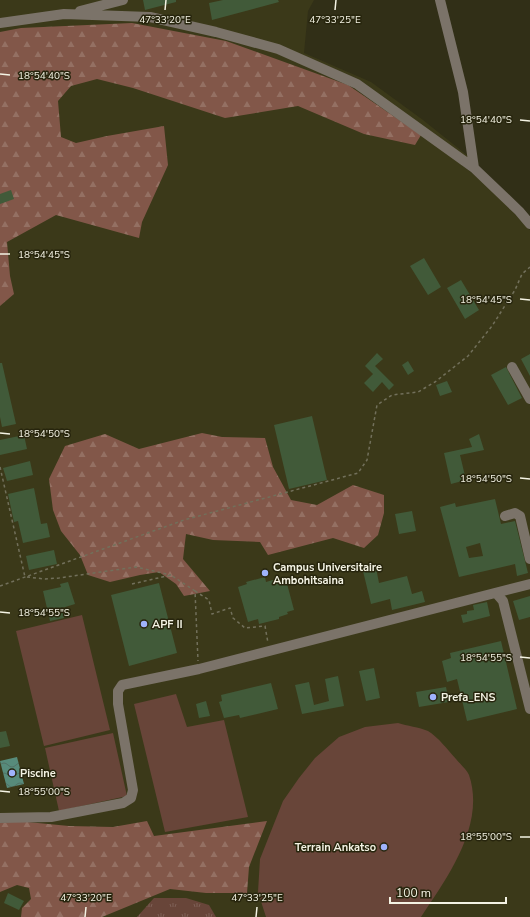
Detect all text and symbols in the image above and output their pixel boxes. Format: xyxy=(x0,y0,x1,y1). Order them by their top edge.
text: 47°33'20"E xyxy=(139,13,191,27)
text: 47°33'25"E xyxy=(309,13,361,27)
text: 18°54'40"S xyxy=(18,69,70,83)
text: 18°54'40"S xyxy=(460,113,512,127)
text: 18°54'45"S xyxy=(18,248,70,262)
text: 18°54'45"S xyxy=(460,293,512,307)
text: 18°54'50"S xyxy=(18,427,70,441)
text: 18°54'50"S xyxy=(460,472,512,486)
place label: Campus Universitaire Ambohitsaina xyxy=(273,560,382,588)
marker: Campus Universitaire Ambohitsaina xyxy=(260,568,270,578)
text: 18°54'55"S xyxy=(18,606,70,620)
place label: APF II xyxy=(152,617,183,632)
marker: APF II xyxy=(139,619,149,629)
text: 18°54'55"S xyxy=(460,651,512,665)
place label: Prefa_ENS xyxy=(441,690,495,705)
marker: Prefa_ENS xyxy=(428,692,438,702)
place label: Piscine xyxy=(20,766,56,781)
marker: Piscine xyxy=(7,768,17,778)
text: 18°55'00"S xyxy=(18,785,70,799)
text: 18°55'00"S xyxy=(460,830,512,844)
place label: Terrain Ankatso xyxy=(295,840,376,855)
marker: Terrain Ankatso xyxy=(379,842,389,852)
scale bar xyxy=(390,879,506,905)
text: 100 m xyxy=(396,885,431,901)
text: 47°33'20"E xyxy=(60,891,112,905)
text: 47°33'25"E xyxy=(231,891,283,905)

